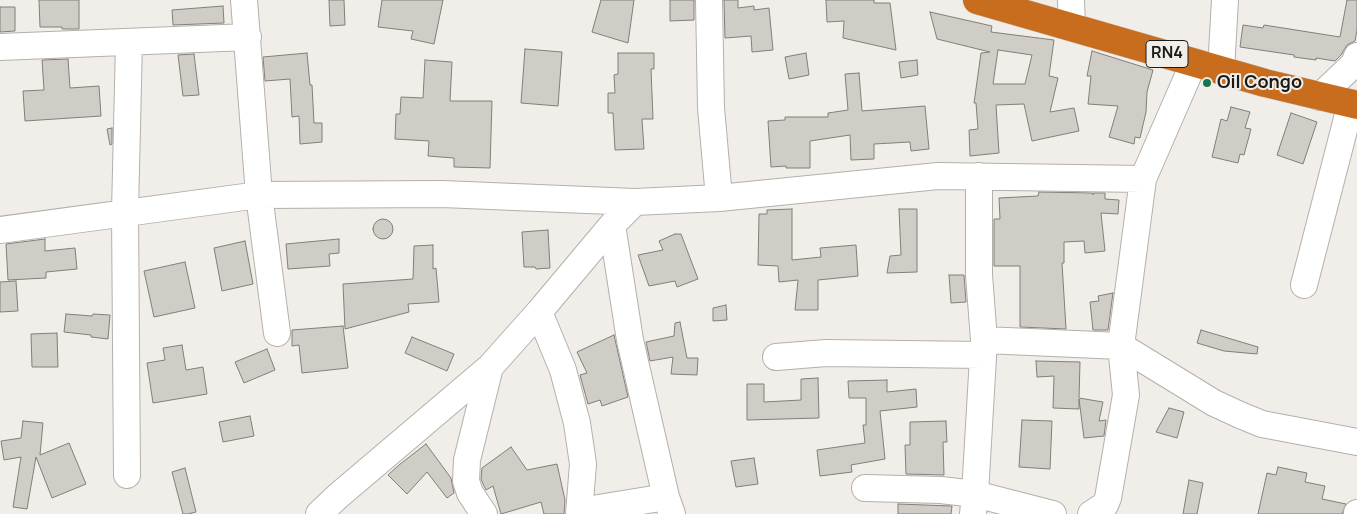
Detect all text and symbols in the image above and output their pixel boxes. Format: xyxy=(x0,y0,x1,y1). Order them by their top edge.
road number: RN4 xyxy=(1146,41,1188,68)
place label: Oil Congo xyxy=(1217,72,1302,94)
marker: Oil Congo xyxy=(1201,77,1213,89)

